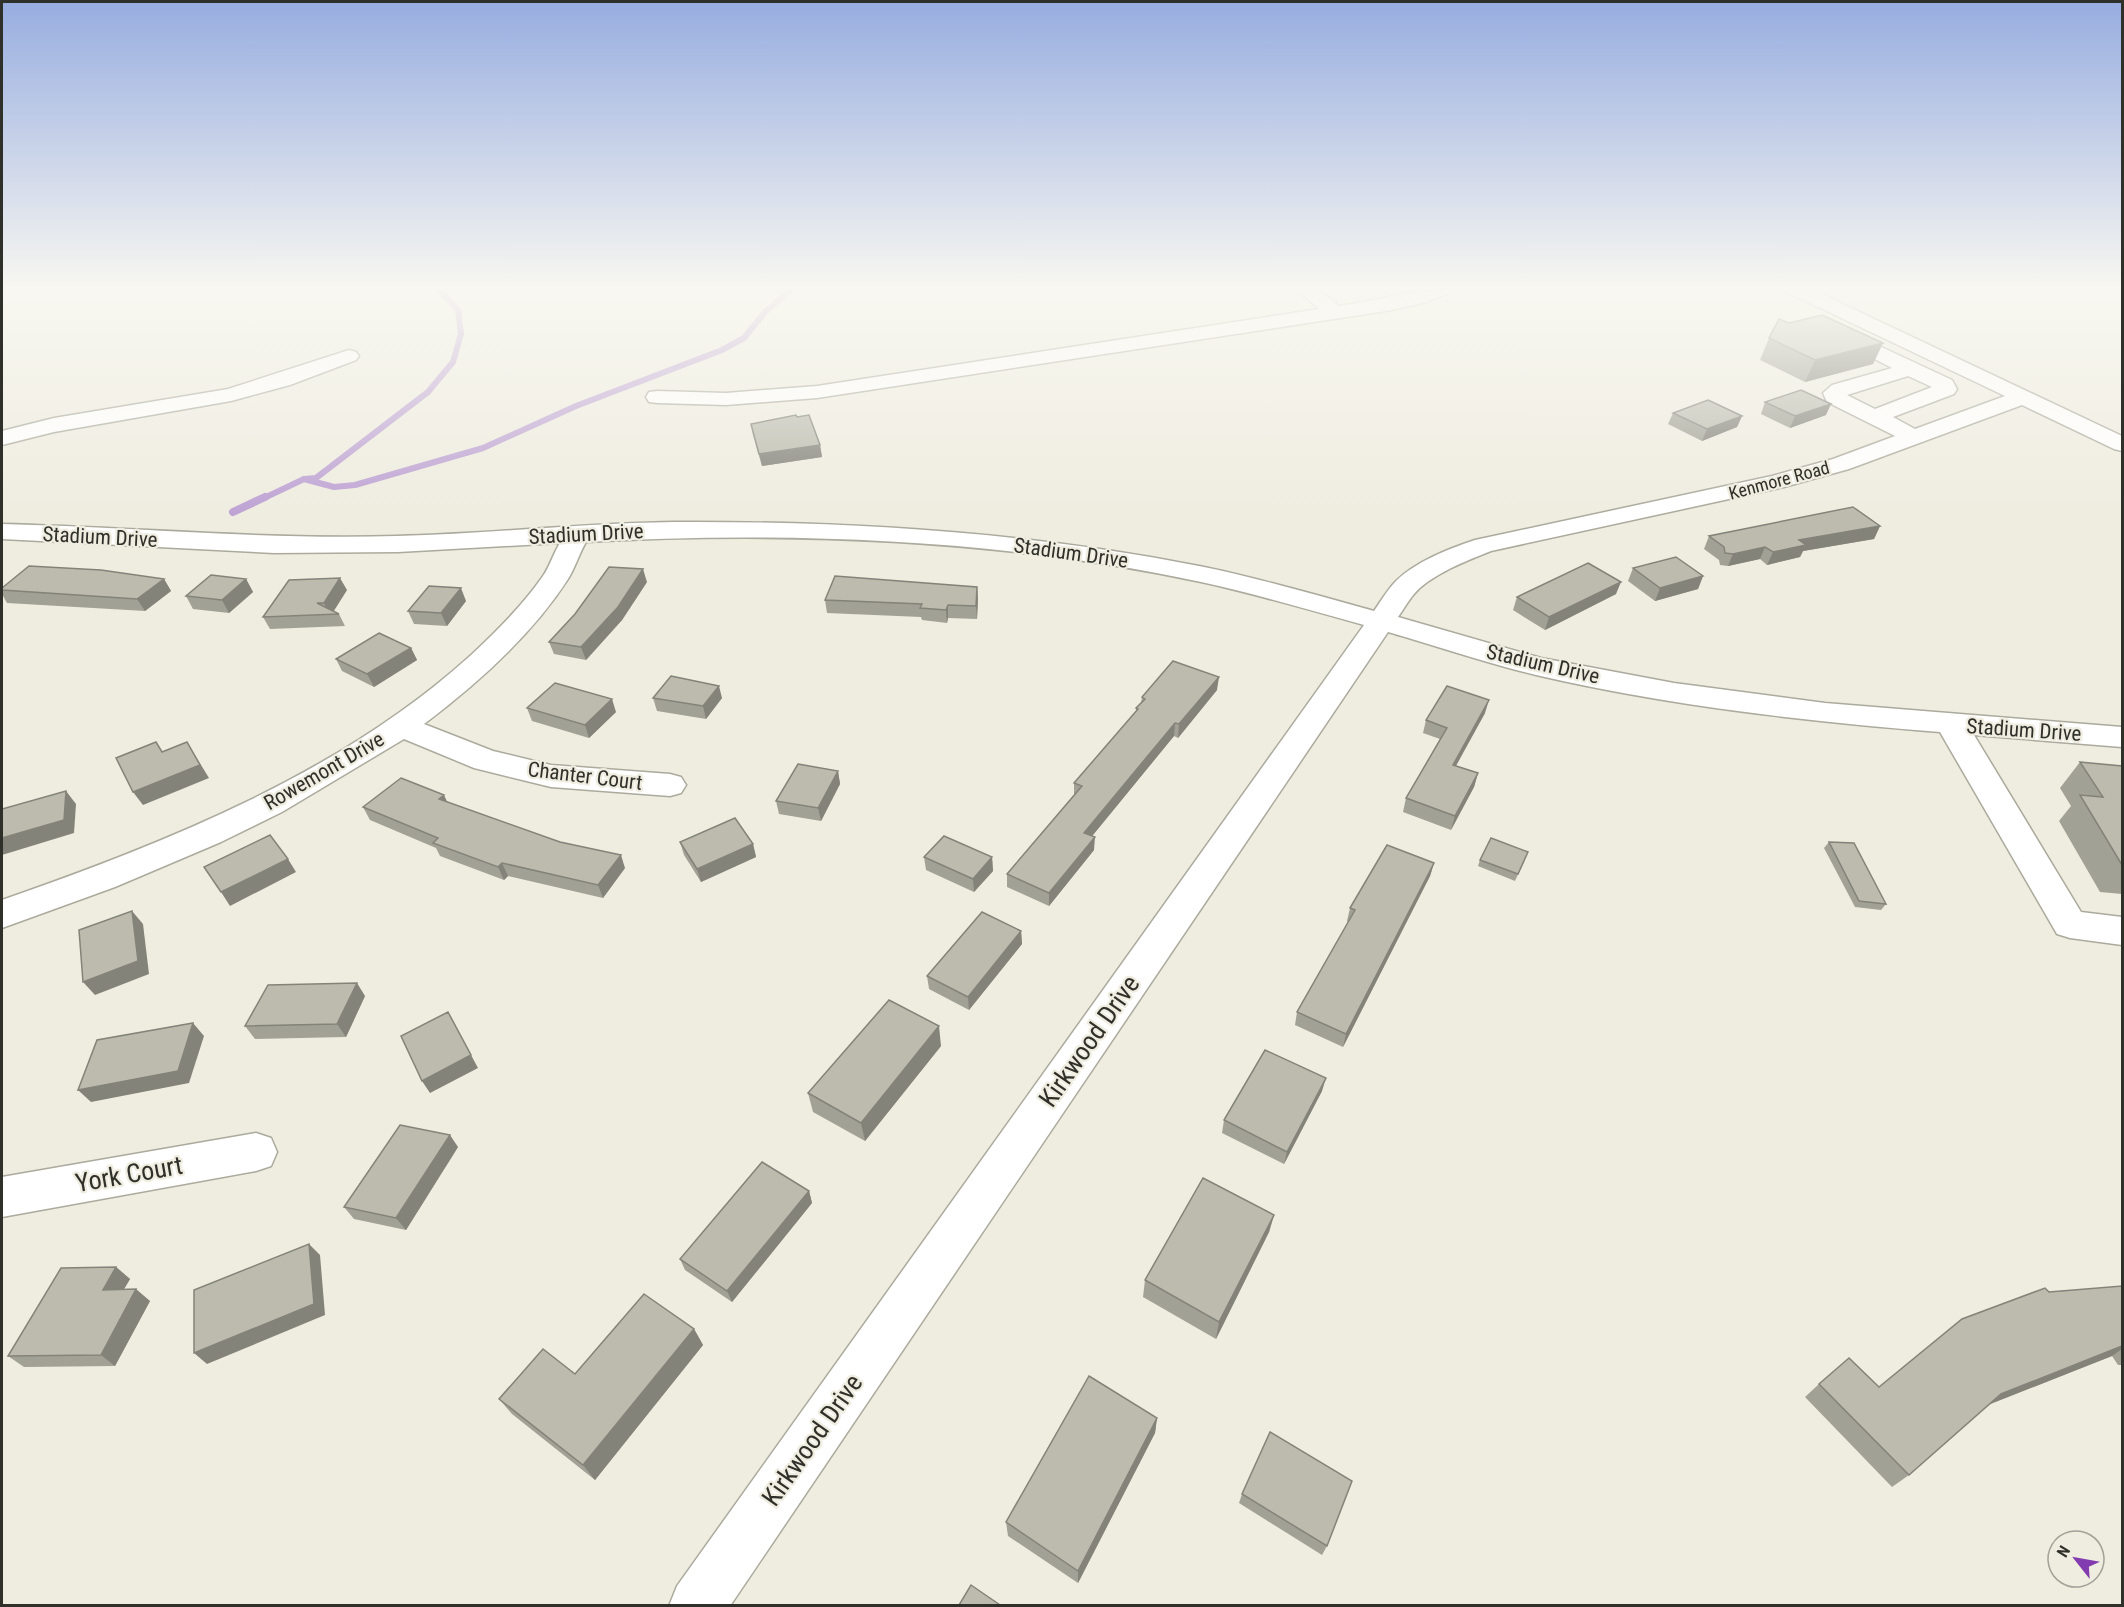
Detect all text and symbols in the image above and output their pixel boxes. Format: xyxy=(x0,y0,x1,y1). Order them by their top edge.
street label: Kenmore Road xyxy=(1726,456,1832,504)
street label: Stadium Drive xyxy=(528,519,644,549)
street label: Stadium Drive xyxy=(42,522,158,552)
street label: Stadium Drive xyxy=(1012,533,1130,573)
street label: Stadium Drive xyxy=(1484,639,1602,689)
street label: Stadium Drive xyxy=(1966,714,2082,746)
street label: Rowemont Drive xyxy=(260,727,388,815)
street label: Chanter Court xyxy=(526,757,644,795)
street label: Kirkwood Drive xyxy=(1033,970,1145,1112)
street label: York Court xyxy=(73,1150,185,1198)
street label: Kirkwood Drive xyxy=(756,1369,868,1511)
north arrow xyxy=(2046,1529,2106,1589)
text: N xyxy=(2053,1542,2074,1561)

